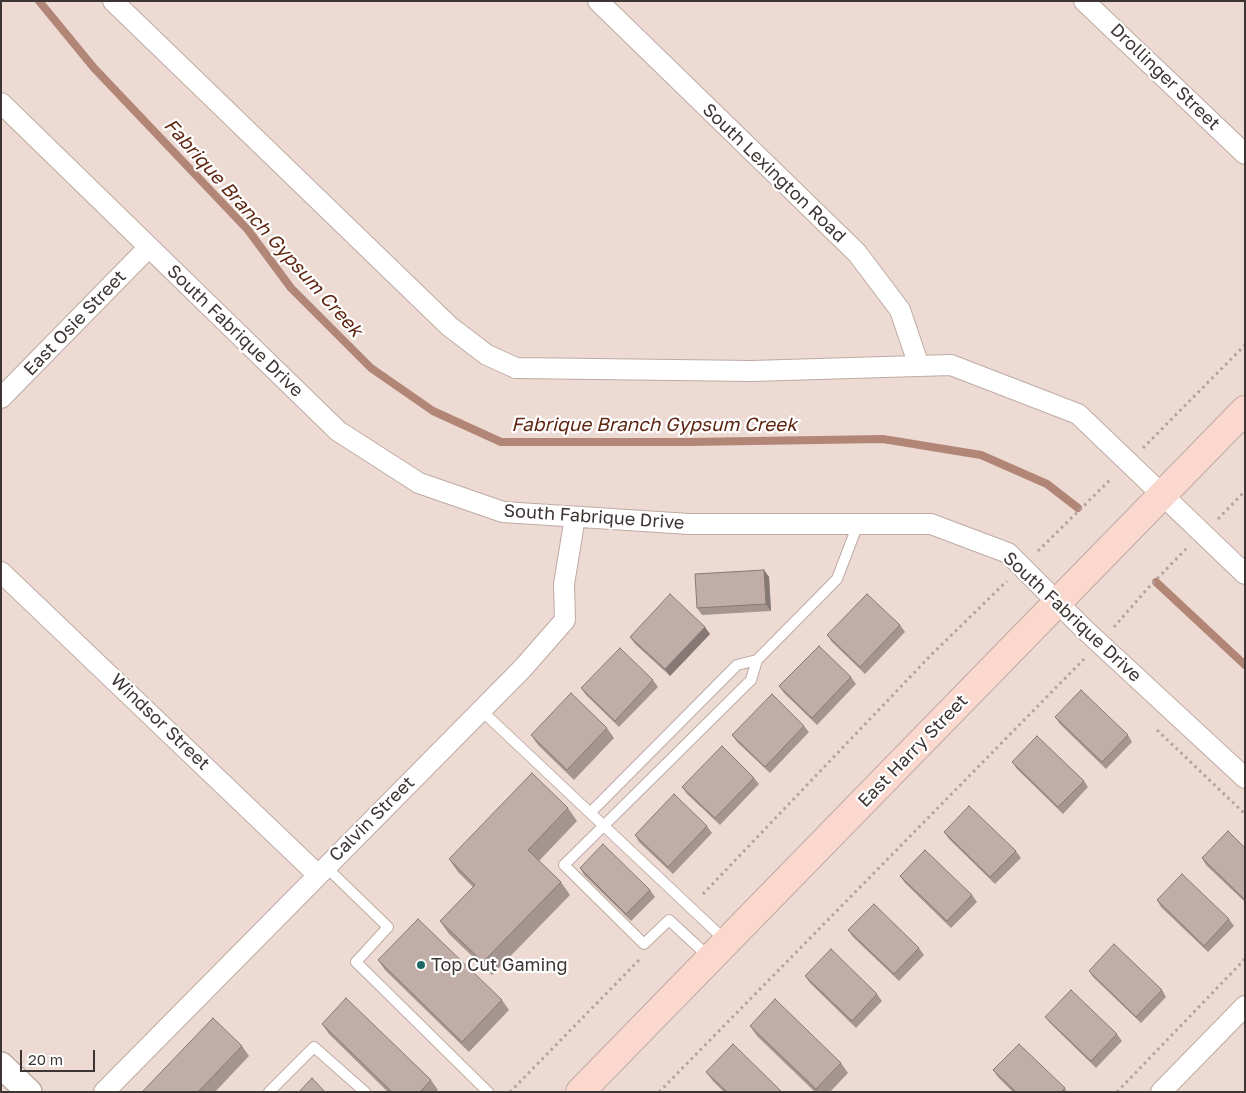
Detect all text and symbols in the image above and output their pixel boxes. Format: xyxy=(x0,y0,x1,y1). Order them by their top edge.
street label: Drollinger Street xyxy=(1106,19,1224,135)
street label: South Lexington Road xyxy=(698,99,850,247)
water label: Fabrique Branch Gypsum Creek xyxy=(159,114,367,342)
street label: South Fabrique Drive xyxy=(162,260,308,402)
street label: East Osie Street xyxy=(19,266,131,380)
water label: Fabrique Branch Gypsum Creek xyxy=(511,414,797,436)
street label: South Fabrique Drive xyxy=(503,500,685,534)
street label: South Fabrique Drive xyxy=(998,547,1146,687)
street label: Windsor Street xyxy=(106,669,214,775)
street label: East Harry Street xyxy=(854,690,972,812)
street label: Calvin Street xyxy=(325,772,419,866)
place label: Top Cut Gaming xyxy=(431,954,567,976)
marker: Top Cut Gaming xyxy=(415,959,427,971)
scale bar xyxy=(22,1040,98,1072)
text: 20 m xyxy=(28,1050,63,1068)

